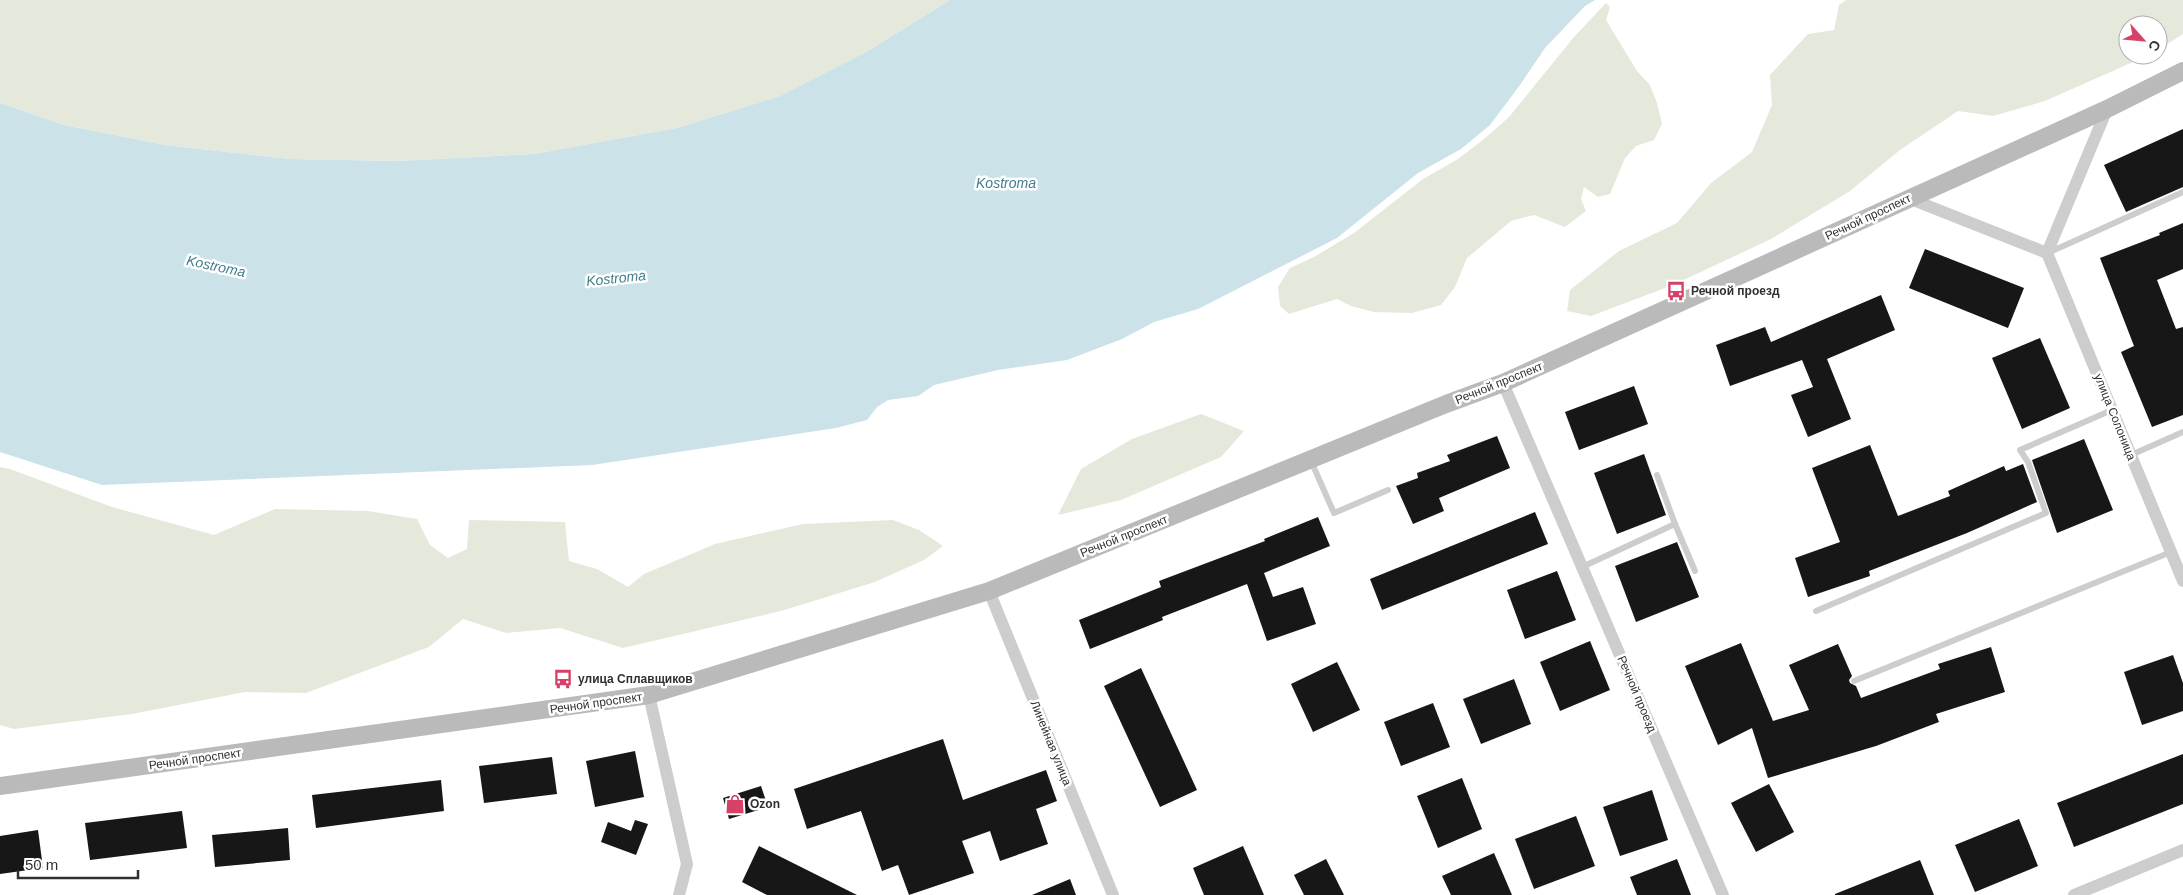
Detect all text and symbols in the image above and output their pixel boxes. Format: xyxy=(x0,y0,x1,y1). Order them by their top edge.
north arrow xyxy=(2118,15,2168,65)
text: С xyxy=(2145,38,2164,54)
water label: Kostroma xyxy=(976,175,1036,191)
street label: Речной проспект xyxy=(1823,191,1914,243)
water label: Kostroma xyxy=(185,252,247,280)
water label: Kostroma xyxy=(585,267,647,289)
bus stop icon: Речной проезд xyxy=(1665,280,1687,302)
place label: Речной проезд xyxy=(1691,284,1780,298)
street label: Речной проспект xyxy=(1453,359,1545,407)
street label: улица Солоница xyxy=(2091,372,2139,463)
street label: Речной проспект xyxy=(1078,512,1170,560)
street label: Речной проезд xyxy=(1615,654,1659,734)
bus stop icon: улица Сплавщиков xyxy=(552,668,574,690)
place label: улица Сплавщиков xyxy=(578,672,693,686)
street label: Речной проспект xyxy=(549,690,644,716)
street label: Линейная улица xyxy=(1028,698,1075,788)
street label: Речной проспект xyxy=(148,746,243,772)
shop icon: Ozon xyxy=(724,793,746,815)
place label: Ozon xyxy=(750,797,780,811)
scale bar xyxy=(18,848,138,880)
text: 50 m xyxy=(25,856,58,873)

